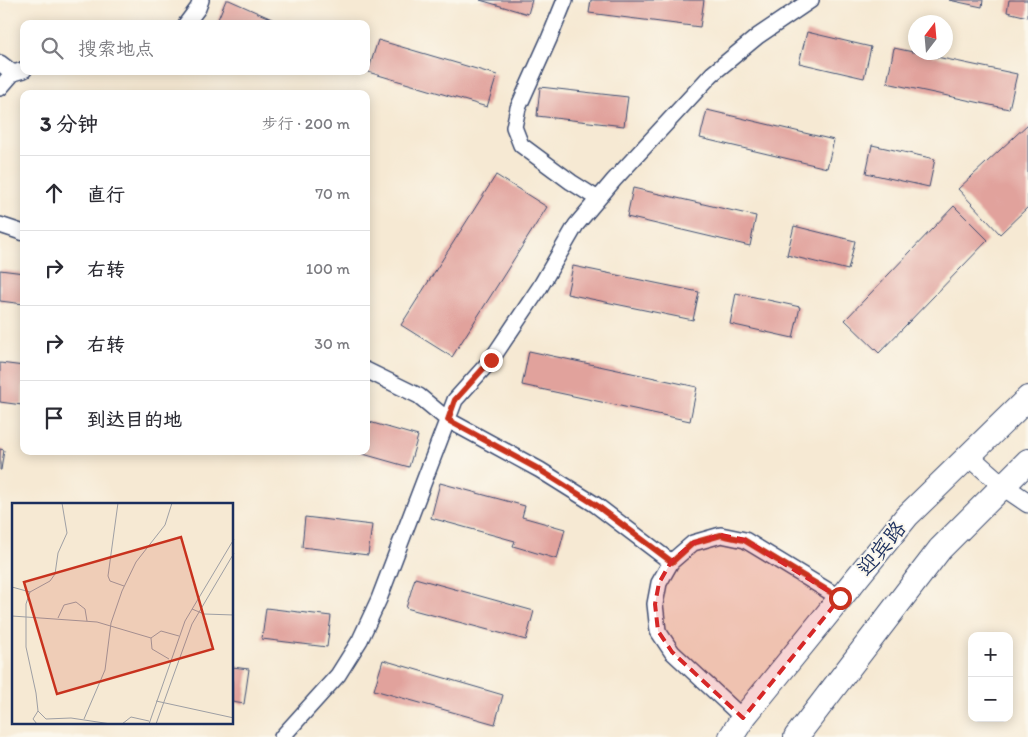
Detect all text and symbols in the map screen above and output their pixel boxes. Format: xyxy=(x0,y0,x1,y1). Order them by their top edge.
north arrow xyxy=(908,15,953,60)
search box xyxy=(20,20,370,75)
icon: search xyxy=(38,34,66,62)
text: 搜索地点 xyxy=(78,37,154,60)
text: 3 分钟 xyxy=(40,111,98,136)
text: 步行 · 200 m xyxy=(262,114,350,133)
icon: ahead xyxy=(40,179,68,207)
text: 直行 xyxy=(87,183,125,206)
text: 70 m xyxy=(315,184,350,203)
icon: right xyxy=(40,254,68,282)
text: 右转 xyxy=(87,258,125,281)
text: 100 m xyxy=(306,259,350,278)
icon: right xyxy=(40,329,68,357)
text: 右转 xyxy=(87,333,125,356)
text: 30 m xyxy=(314,334,350,353)
route end xyxy=(480,349,503,372)
icon: arrive xyxy=(40,404,68,432)
text: 到达目的地 xyxy=(87,408,182,431)
inset map xyxy=(12,503,234,724)
street label: 迎宾路 xyxy=(851,516,911,580)
route start xyxy=(829,587,852,610)
map controls xyxy=(968,632,1013,722)
button: + xyxy=(968,632,1013,677)
button: − xyxy=(968,677,1013,722)

